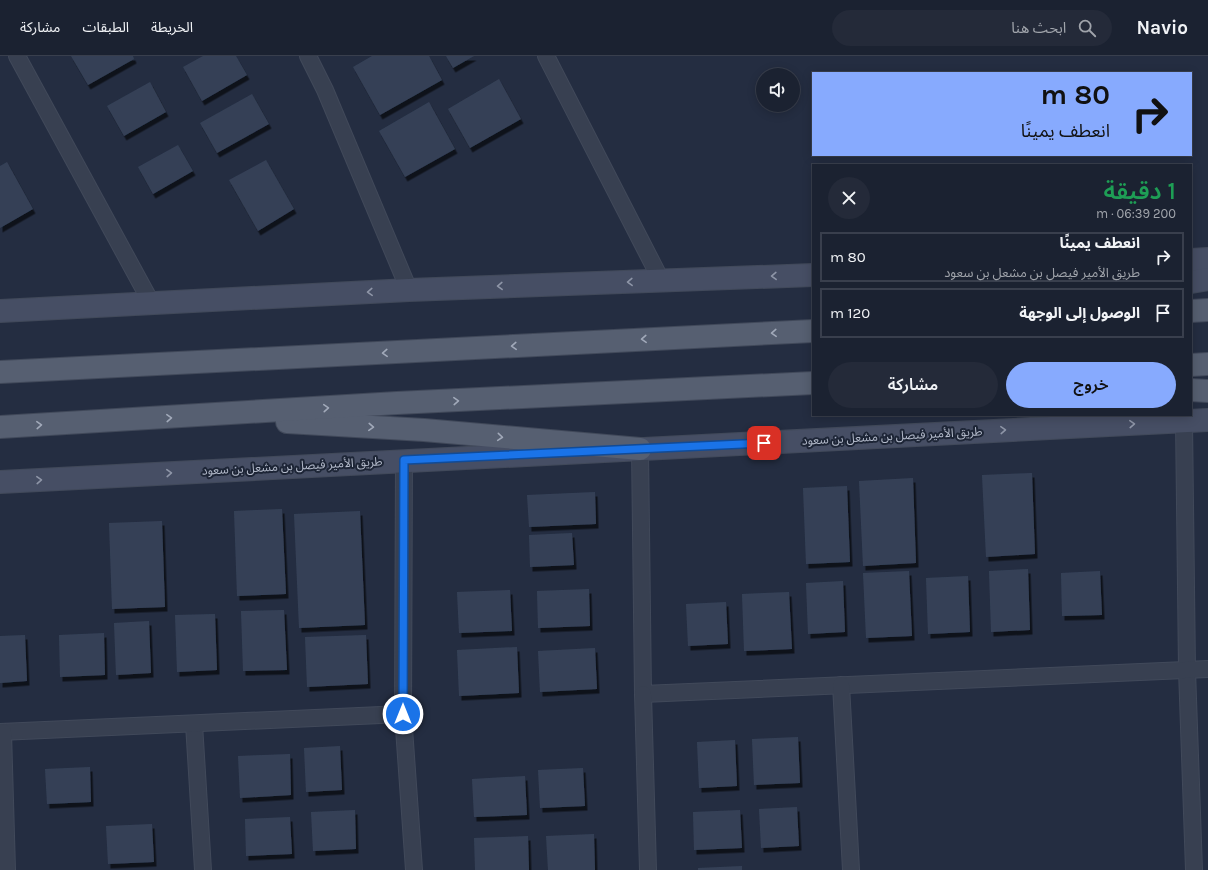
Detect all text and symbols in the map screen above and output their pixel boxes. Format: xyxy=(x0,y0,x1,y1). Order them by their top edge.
search box xyxy=(832,10,1112,46)
icon: search xyxy=(1076,17,1098,39)
text: Navio xyxy=(1136,17,1188,39)
text: مشاركة xyxy=(20,19,60,36)
text: الطبقات xyxy=(82,19,129,36)
text: الخريطة xyxy=(151,19,193,36)
text: ابحث هنا xyxy=(1011,19,1066,37)
map controls xyxy=(756,68,800,112)
button: sound xyxy=(756,68,800,112)
text: 80 m xyxy=(1041,78,1110,111)
icon: right xyxy=(1124,88,1176,140)
text: انعطف يمينًا xyxy=(1021,120,1110,142)
button: close xyxy=(828,177,870,219)
text: 1 دقيقة xyxy=(1103,177,1176,205)
text: 200 m · 06:39 xyxy=(1096,206,1176,221)
text: انعطف يمينًا xyxy=(1060,234,1140,252)
icon: right xyxy=(1152,246,1174,268)
text: 80 m xyxy=(830,248,866,266)
text: طريق الأمير فيصل بن مشعل بن سعود xyxy=(944,265,1140,280)
one-way arrow xyxy=(771,272,777,280)
one-way arrow xyxy=(627,277,633,286)
one-way arrow xyxy=(497,282,503,291)
one-way arrow xyxy=(367,287,373,296)
icon: arrive xyxy=(1152,302,1174,324)
text: 120 m xyxy=(830,304,870,322)
text: الوصول إلى الوجهة xyxy=(1019,304,1140,322)
one-way arrow xyxy=(771,328,777,337)
one-way arrow xyxy=(641,335,647,344)
one-way arrow xyxy=(511,342,517,350)
one-way arrow xyxy=(382,348,388,357)
button: مشاركة xyxy=(828,362,998,408)
button: خروج xyxy=(1006,362,1176,408)
one-way arrow xyxy=(453,396,459,405)
one-way arrow xyxy=(323,403,329,412)
one-way arrow xyxy=(166,413,172,422)
one-way arrow xyxy=(1129,419,1135,428)
one-way arrow xyxy=(36,420,42,429)
one-way arrow xyxy=(368,423,374,431)
street label: طريق الأمير فيصل بن مشعل بن سعود xyxy=(801,424,983,449)
pin xyxy=(747,426,781,460)
one-way arrow xyxy=(1000,426,1006,435)
one-way arrow xyxy=(497,432,503,441)
icon: arrive xyxy=(753,432,775,454)
street label: طريق الأمير فيصل بن مشعل بن سعود xyxy=(201,454,383,479)
one-way arrow xyxy=(166,468,172,477)
one-way arrow xyxy=(36,475,42,484)
position arrow xyxy=(382,693,424,735)

